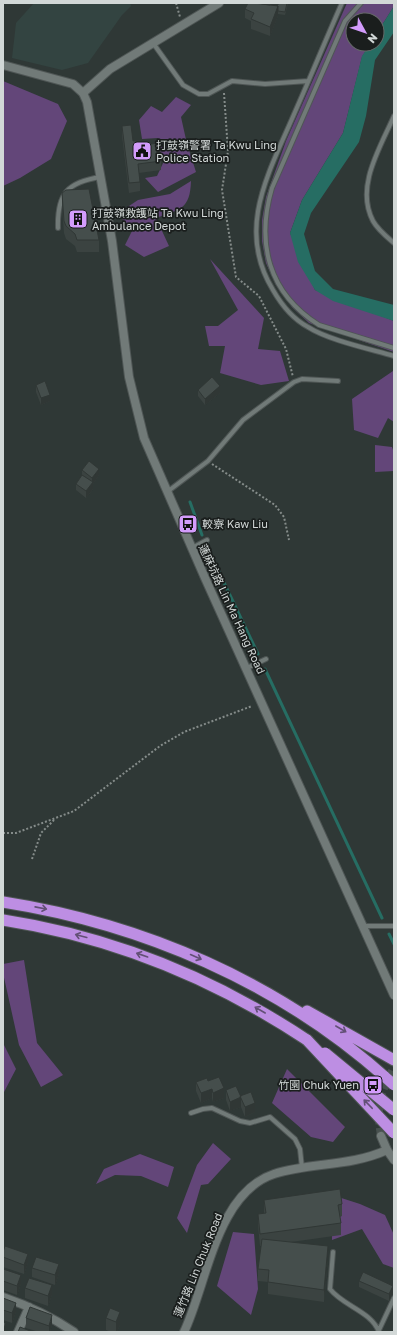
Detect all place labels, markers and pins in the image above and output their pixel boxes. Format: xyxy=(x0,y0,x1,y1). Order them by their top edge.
place label: 打鼓嶺警署 Ta Kwu Ling Police Station xyxy=(156,138,277,164)
public building icon: 打鼓嶺警署 Ta Kwu Ling Police Station xyxy=(131,140,153,162)
place label: 打鼓嶺救護站 Ta Kwu Ling Ambulance Depot xyxy=(92,206,224,232)
building icon: 打鼓嶺救護站 Ta Kwu Ling Ambulance Depot xyxy=(67,208,89,230)
bus stop icon: 較寮 Kaw Liu xyxy=(177,513,199,535)
place label: 較寮 Kaw Liu xyxy=(202,517,268,530)
bus stop icon: 竹園 Chuk Yuen xyxy=(362,1074,384,1096)
place label: 竹園 Chuk Yuen xyxy=(278,1078,359,1091)

